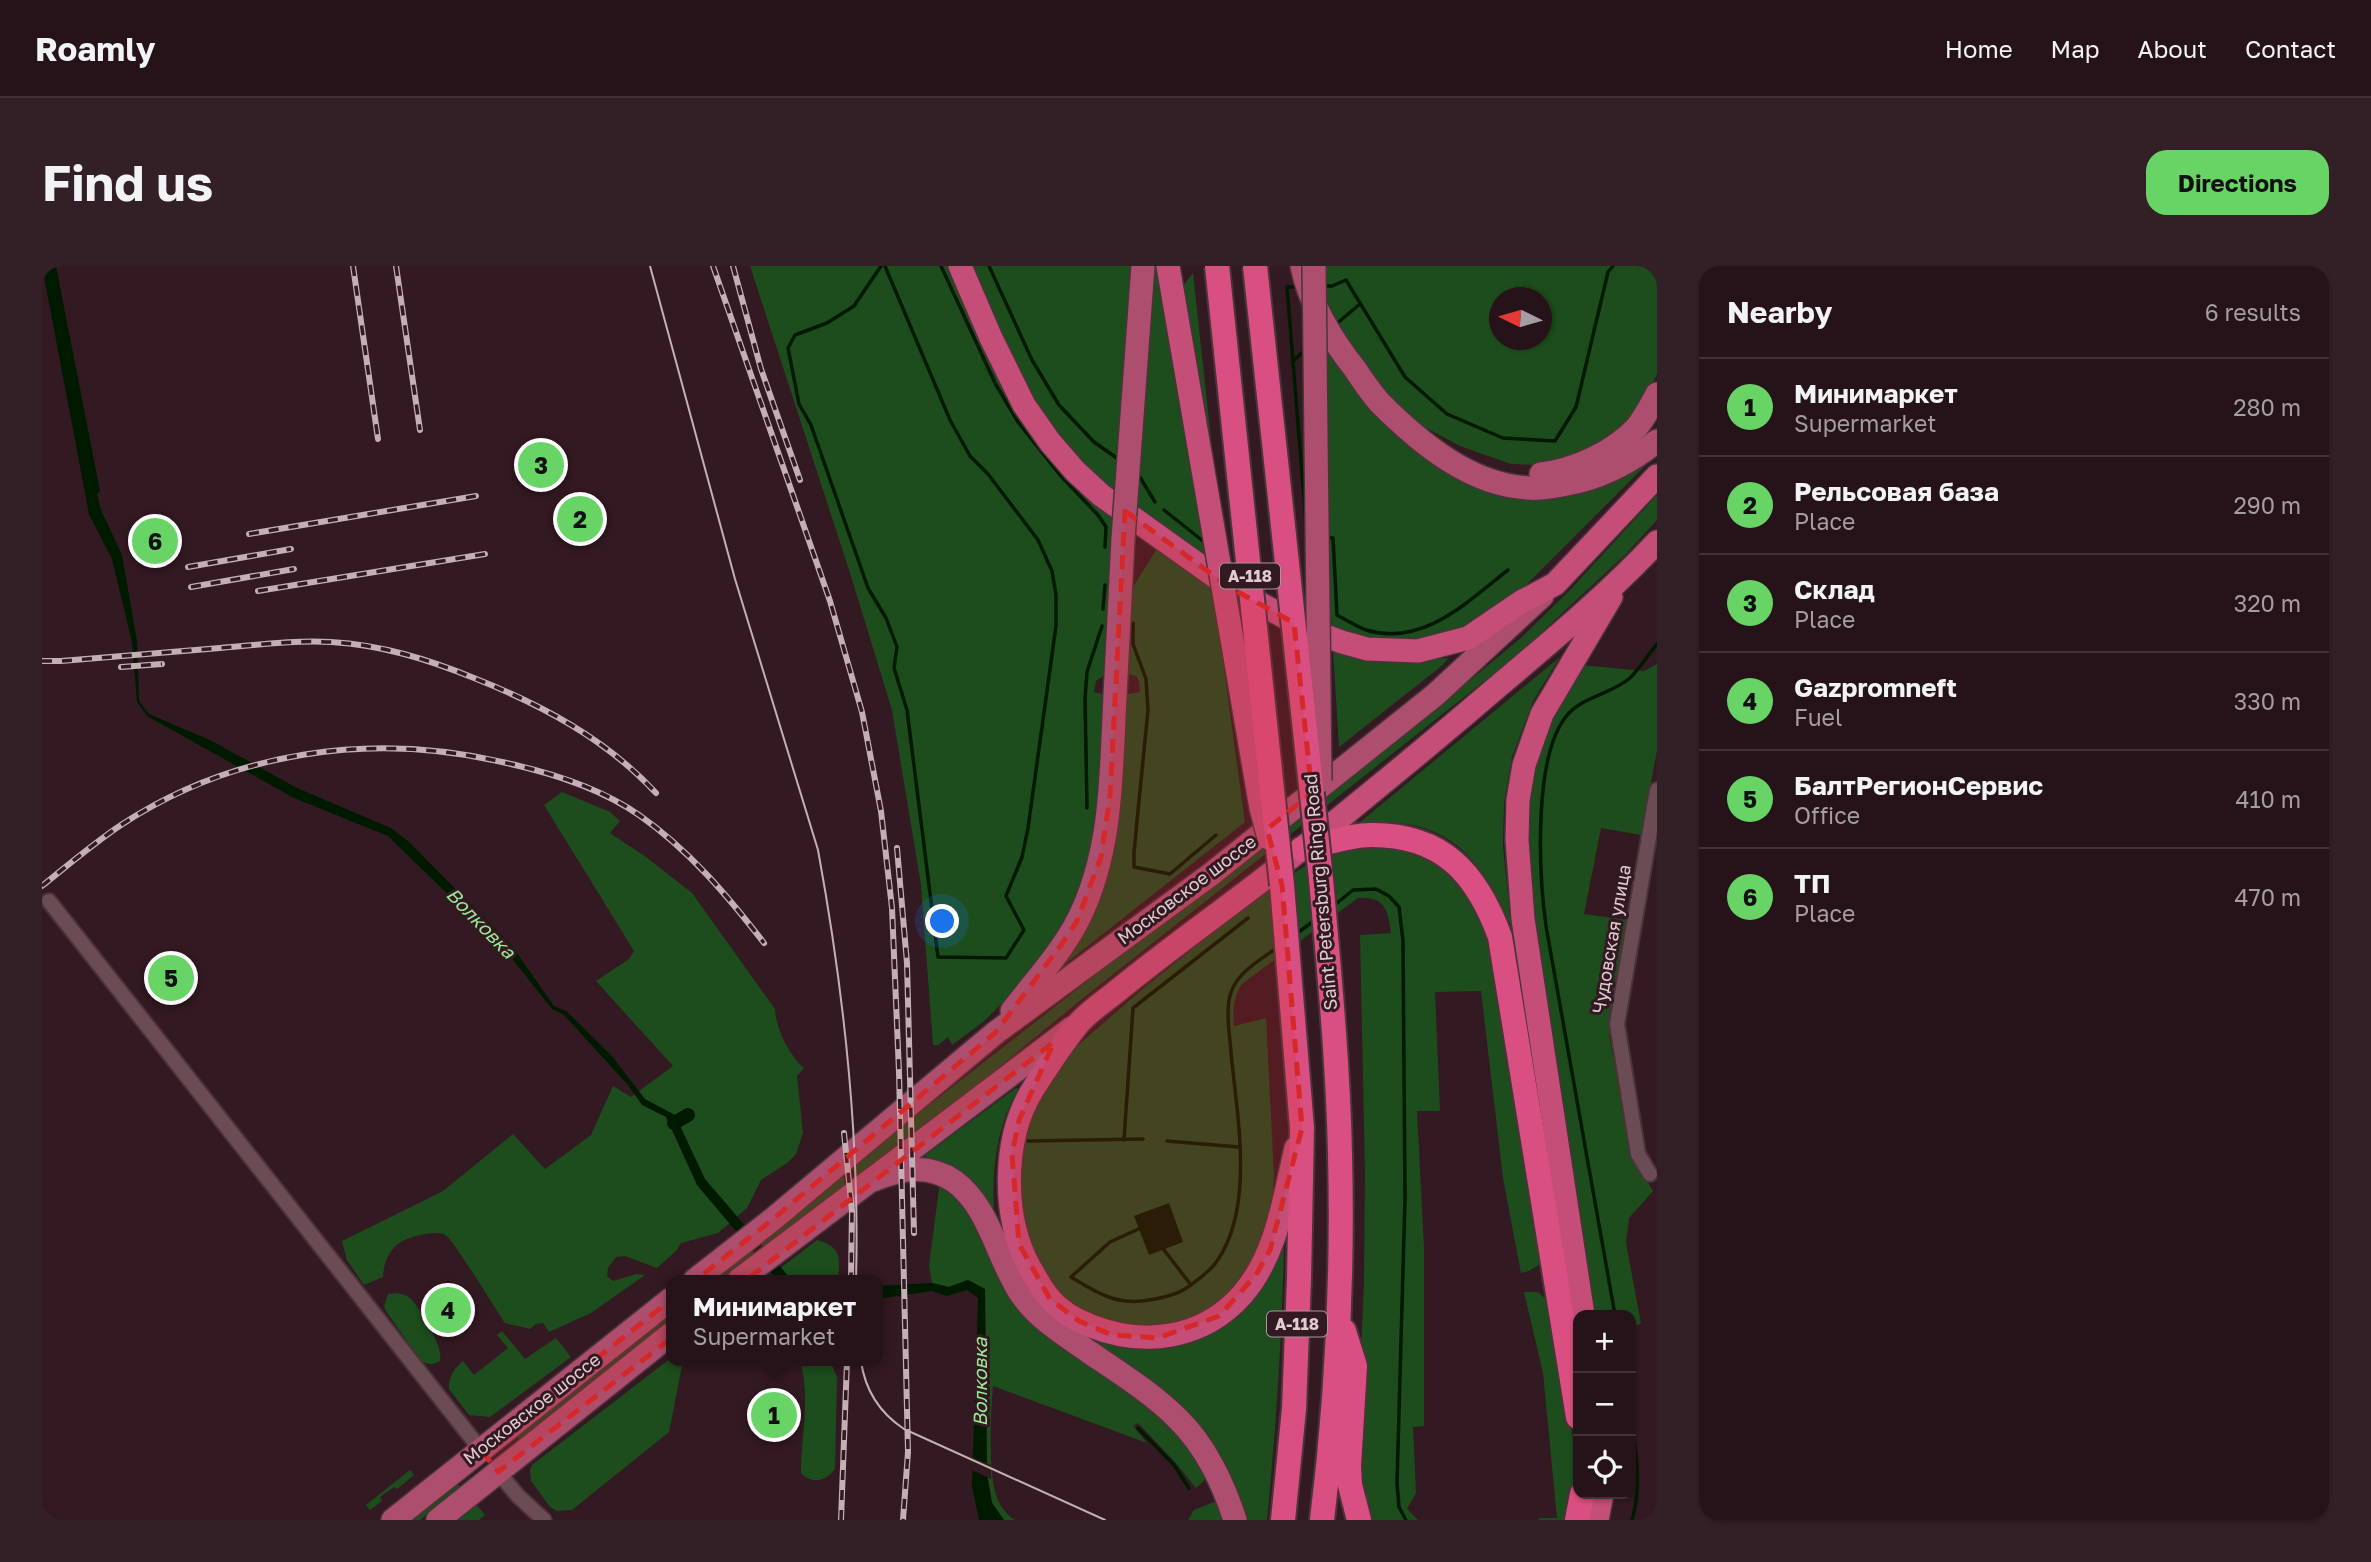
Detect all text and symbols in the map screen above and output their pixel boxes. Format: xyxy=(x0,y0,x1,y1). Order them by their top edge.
text: Roamly xyxy=(35,29,155,68)
text: Home xyxy=(1945,34,2013,63)
text: Map xyxy=(2051,34,2100,63)
text: About xyxy=(2138,34,2207,63)
text: Contact xyxy=(2245,34,2336,63)
button: Directions xyxy=(2146,150,2329,215)
text: Find us xyxy=(42,153,213,212)
north arrow xyxy=(1489,287,1552,350)
text: Nearby xyxy=(1727,294,1832,330)
text: 6 results xyxy=(2205,298,2301,326)
text: Минимаркет xyxy=(1794,378,1958,409)
text: 1 xyxy=(1744,393,1756,421)
text: 280 m xyxy=(2233,393,2301,421)
text: Supermarket xyxy=(1794,409,1937,437)
pin: 3 xyxy=(518,439,564,491)
text: Рельсовая база xyxy=(1794,476,1999,507)
text: 2 xyxy=(1743,491,1757,519)
text: 290 m xyxy=(2233,491,2301,519)
pin: 2 xyxy=(557,493,603,545)
text: Place xyxy=(1794,507,1855,535)
pin: 6 xyxy=(132,515,178,567)
road number: А-118 xyxy=(1220,564,1280,588)
text: Склад xyxy=(1794,574,1875,605)
text: 3 xyxy=(1743,589,1757,617)
text: 320 m xyxy=(2234,589,2301,617)
text: Place xyxy=(1794,605,1855,633)
text: Gazpromneft xyxy=(1794,672,1957,703)
text: 4 xyxy=(1743,687,1757,715)
text: 330 m xyxy=(2234,687,2301,715)
text: Fuel xyxy=(1794,703,1842,731)
text: БалтРегионСервис xyxy=(1794,770,2043,801)
street label: Saint Petersburg Ring Road xyxy=(1299,773,1341,1011)
text: 5 xyxy=(1743,785,1757,813)
text: 410 m xyxy=(2235,785,2301,813)
text: Office xyxy=(1794,801,1860,829)
street label: Московское шоссе xyxy=(1113,830,1260,949)
street label: Чудовская улица xyxy=(1587,863,1635,1015)
text: ТП xyxy=(1794,868,1830,899)
water label: Волковка xyxy=(442,883,521,964)
text: 6 xyxy=(1743,883,1757,911)
text: 470 m xyxy=(2234,883,2301,911)
text: Place xyxy=(1794,899,1855,927)
your location xyxy=(925,904,959,938)
pin: 5 xyxy=(148,952,194,1004)
popup xyxy=(666,1275,883,1366)
pin: 4 xyxy=(425,1284,471,1336)
text: Минимаркет xyxy=(693,1291,856,1322)
map controls xyxy=(1573,1310,1636,1499)
button: + xyxy=(1573,1310,1636,1373)
road number: А-118 xyxy=(1267,1312,1327,1336)
text: Supermarket xyxy=(693,1322,835,1350)
water label: Волковка xyxy=(968,1336,991,1427)
street label: Московское шоссе xyxy=(458,1348,604,1469)
button: − xyxy=(1573,1373,1636,1436)
pin: 1 xyxy=(751,1389,797,1441)
button: locate xyxy=(1573,1436,1636,1499)

